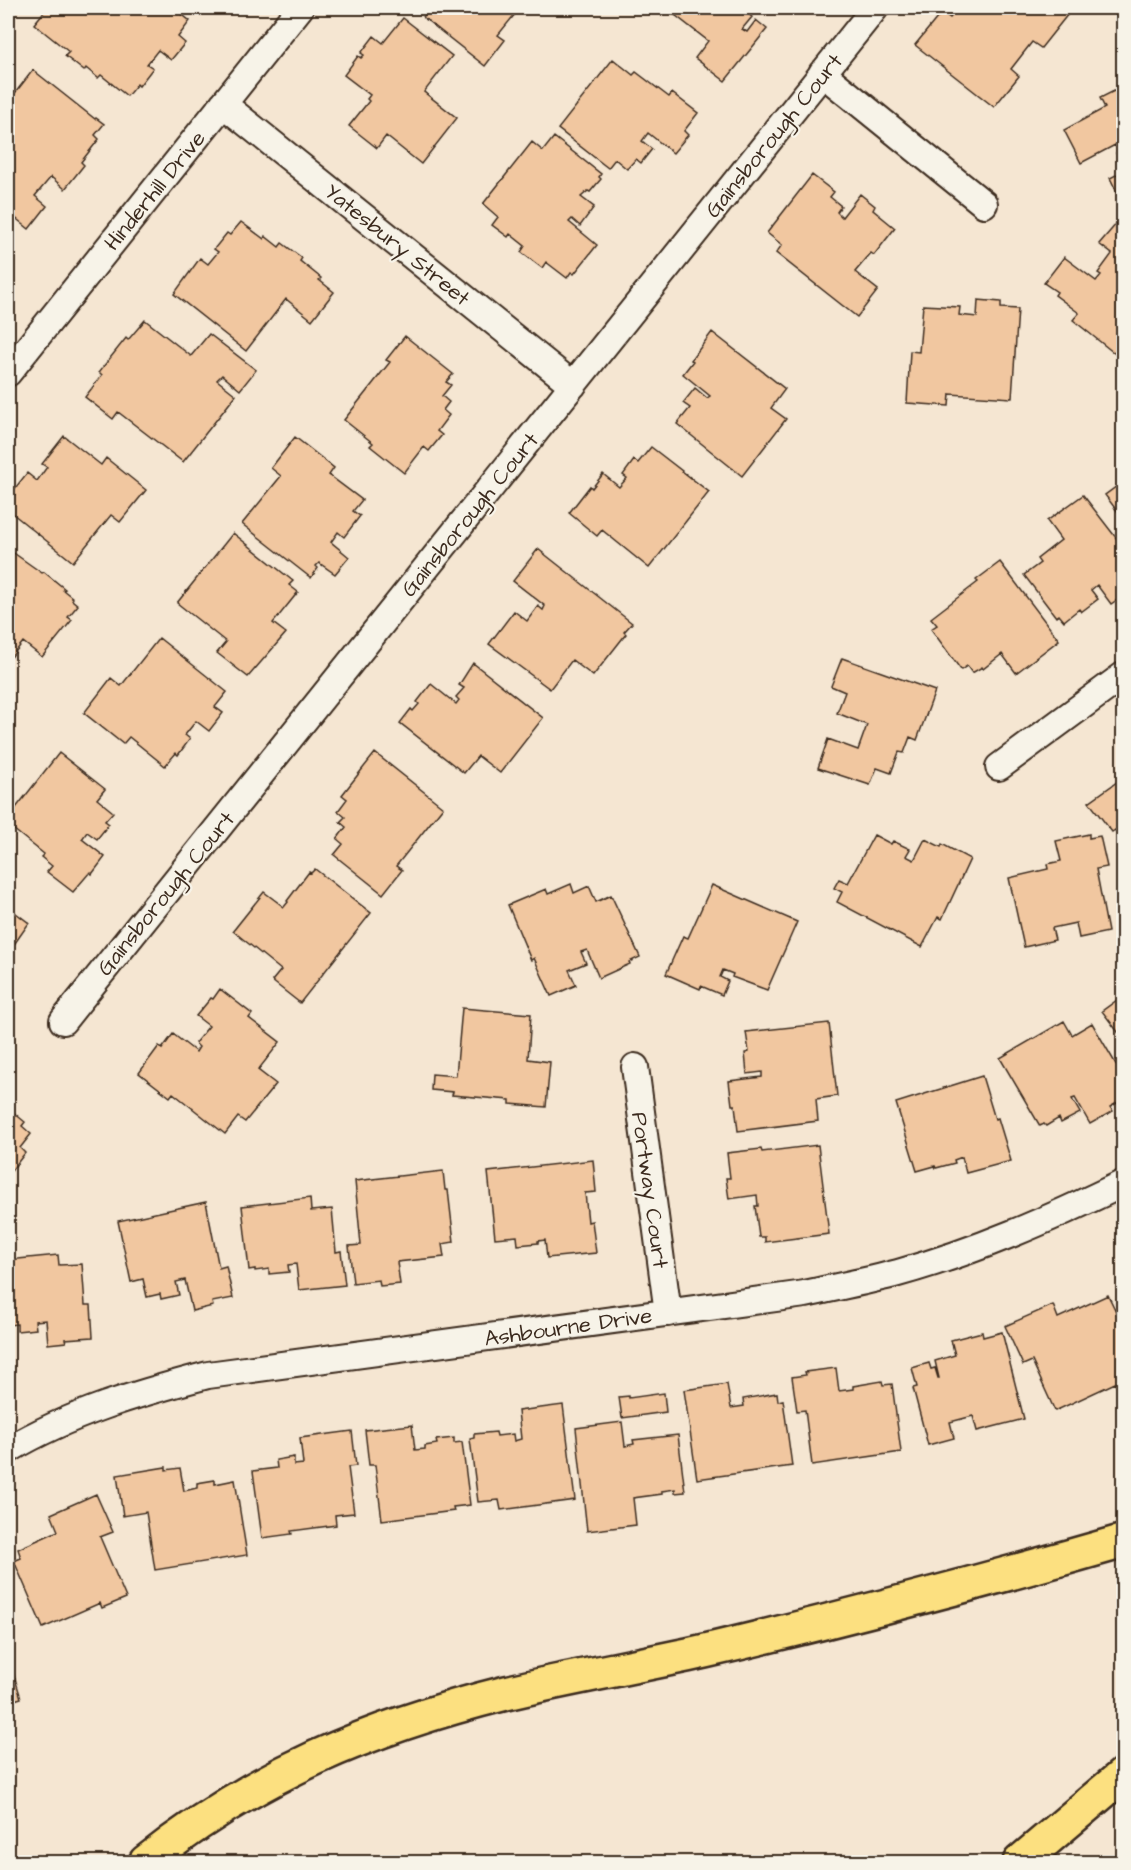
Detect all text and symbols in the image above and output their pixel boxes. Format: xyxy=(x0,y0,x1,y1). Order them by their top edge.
street label: Gainsborough Court xyxy=(698,47,851,225)
street label: Hinderhill Drive xyxy=(97,124,213,257)
street label: Yatesbury Street xyxy=(317,177,477,314)
street label: Gainsborough Court xyxy=(394,426,547,604)
street label: Gainsborough Court xyxy=(90,805,243,983)
street label: Portway Court xyxy=(622,1110,676,1271)
street label: Ashbourne Drive xyxy=(482,1300,654,1355)

